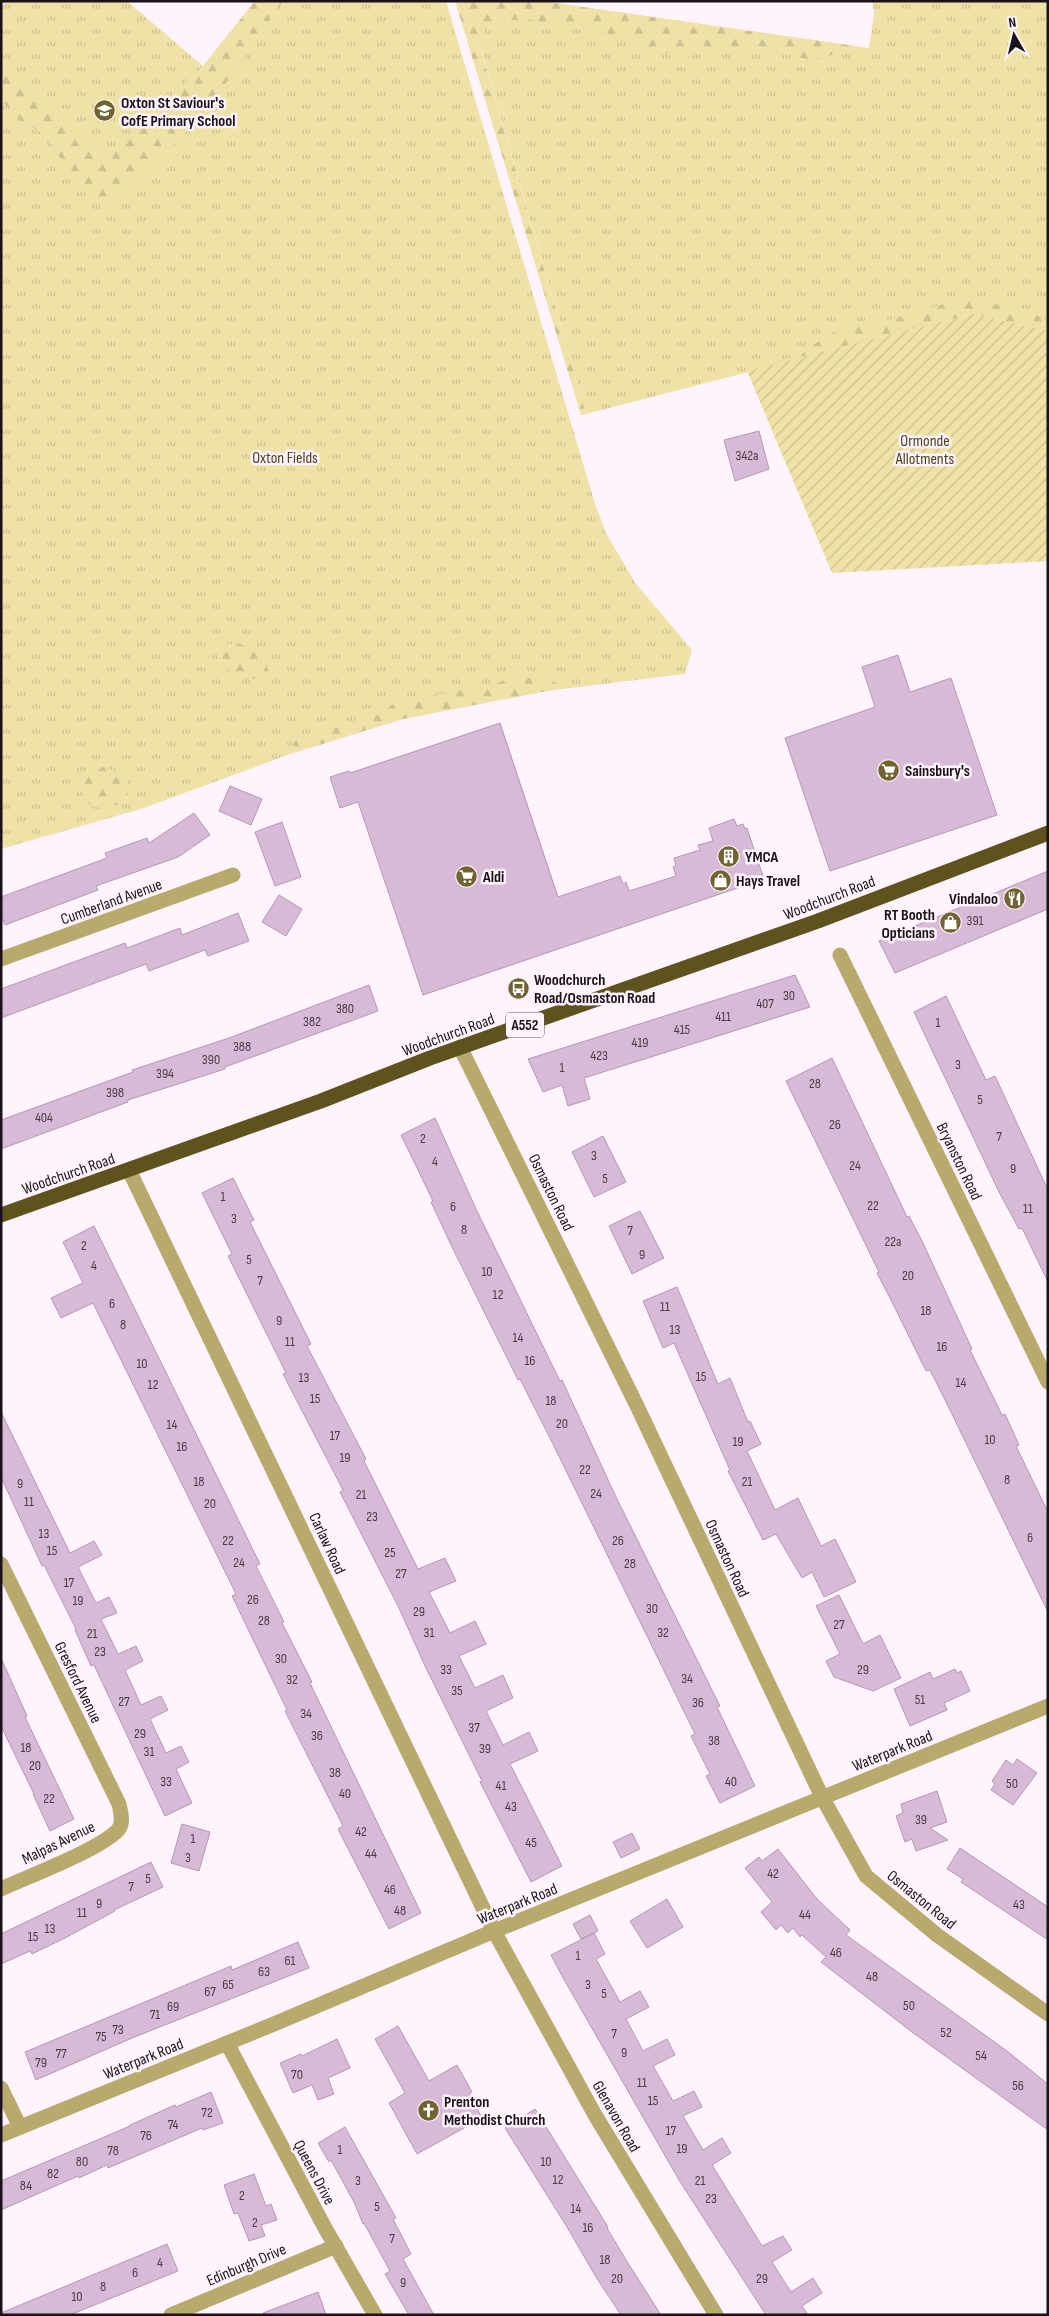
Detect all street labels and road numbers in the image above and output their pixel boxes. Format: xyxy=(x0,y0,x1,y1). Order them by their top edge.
street label: Woodchurch Road xyxy=(781,872,878,925)
street label: Cumberland Avenue xyxy=(58,875,165,930)
street label: Woodchurch Road xyxy=(400,1010,497,1061)
road number: A552 xyxy=(506,1012,544,1038)
street label: Bryanston Road xyxy=(932,1120,986,1204)
street label: Woodchurch Road xyxy=(20,1150,117,1199)
street label: Osmaston Road xyxy=(524,1151,577,1234)
street label: Carlaw Road xyxy=(304,1510,349,1577)
street label: Osmaston Road xyxy=(700,1517,753,1600)
street label: Gresford Avenue xyxy=(50,1639,106,1726)
street label: Waterpark Road xyxy=(850,1727,935,1776)
street label: Malpas Avenue xyxy=(19,1818,98,1869)
street label: Osmaston Road xyxy=(883,1867,959,1934)
street label: Waterpark Road xyxy=(475,1880,560,1929)
street label: Waterpark Road xyxy=(101,2035,186,2084)
street label: Glenavon Road xyxy=(588,2078,644,2156)
street label: Queens Drive xyxy=(289,2137,339,2208)
street label: Edinburgh Drive xyxy=(204,2240,289,2291)

